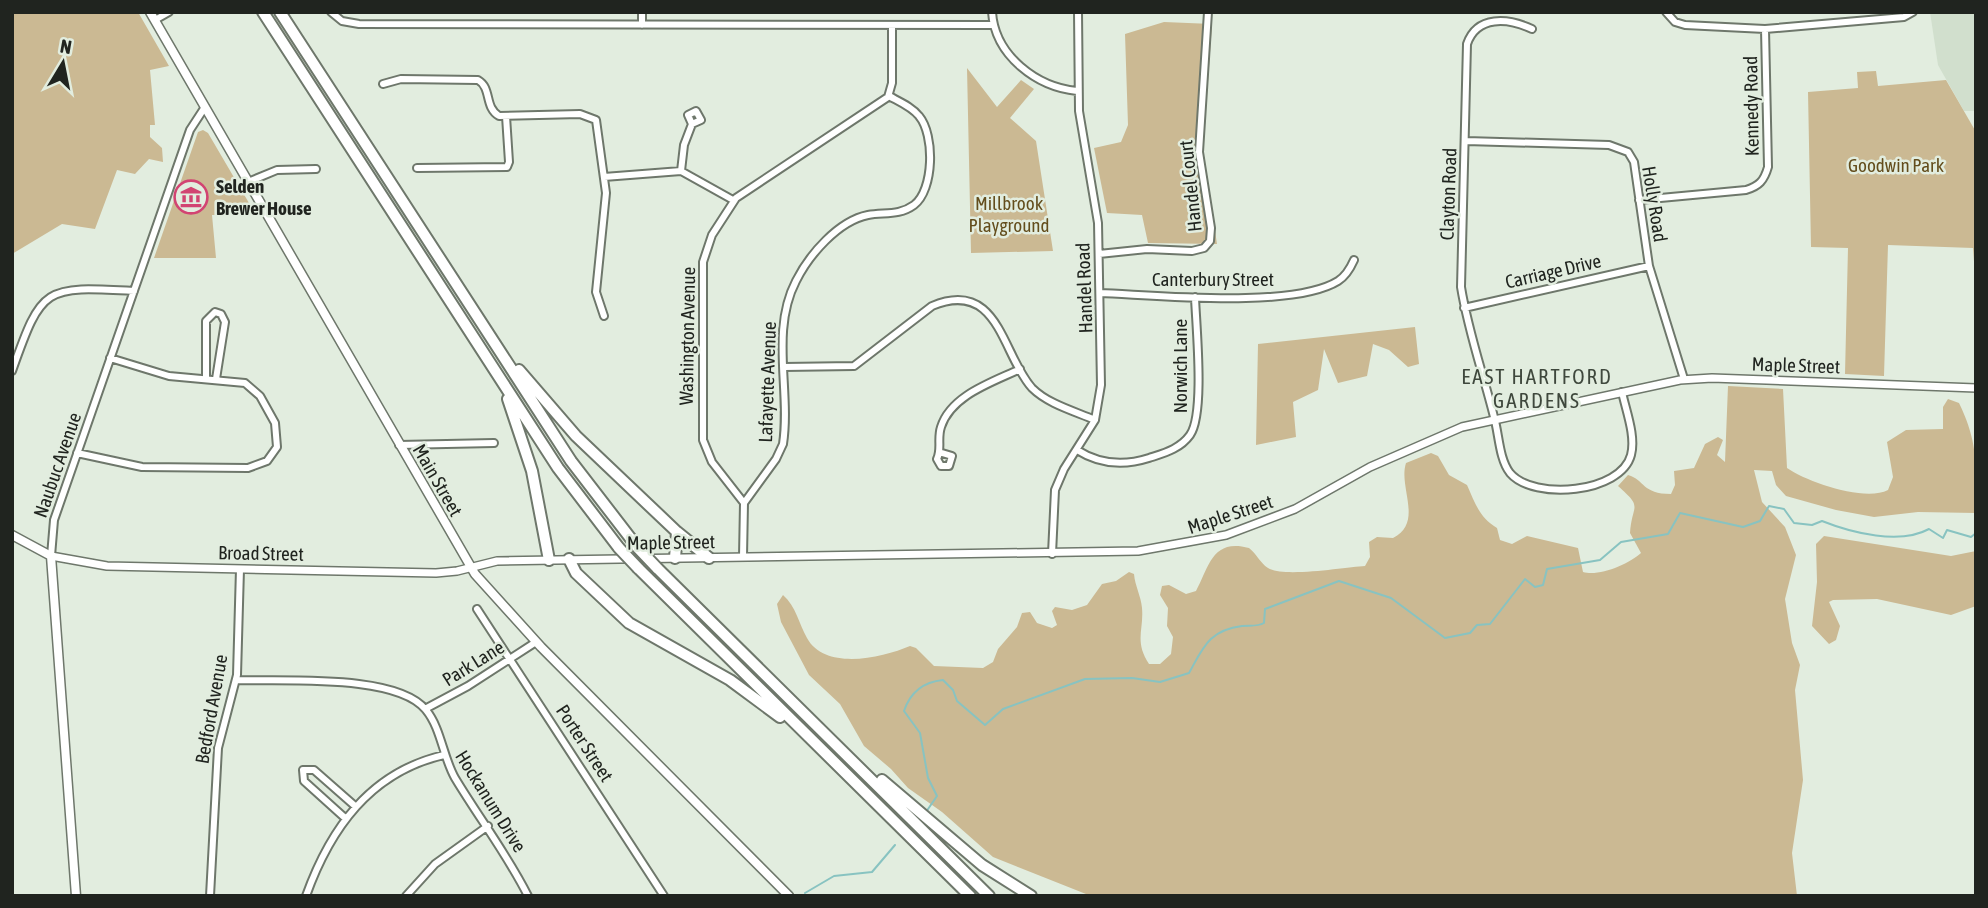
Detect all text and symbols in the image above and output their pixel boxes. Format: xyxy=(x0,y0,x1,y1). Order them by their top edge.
north arrow xyxy=(28,28,98,98)
text: N xyxy=(59,34,73,58)
street label: Kennedy Road xyxy=(1739,56,1763,156)
street label: Handel Court xyxy=(1174,139,1206,233)
street label: Clayton Road xyxy=(1435,147,1461,241)
park label: Goodwin Park xyxy=(1848,154,1945,176)
street label: Holly Road xyxy=(1638,164,1672,244)
place label: Selden Brewer House xyxy=(216,175,312,219)
museum icon: Selden Brewer House xyxy=(172,178,210,216)
park label: Millbrook Playground xyxy=(968,192,1050,236)
street label: Handel Road xyxy=(1071,242,1097,334)
street label: Carriage Drive xyxy=(1503,249,1603,293)
street label: Washington Avenue xyxy=(675,267,699,405)
street label: Canterbury Street xyxy=(1152,268,1274,290)
street label: Norwich Lane xyxy=(1169,319,1191,413)
street label: Lafayette Avenue xyxy=(754,321,780,443)
street label: Maple Street xyxy=(1751,352,1841,378)
district label: EAST HARTFORD GARDENS xyxy=(1461,364,1613,412)
street label: Naubuc Avenue xyxy=(29,410,85,520)
street label: Main Street xyxy=(409,440,467,520)
street label: Maple Street xyxy=(1185,490,1275,538)
street label: Maple Street xyxy=(627,530,715,554)
street label: Broad Street xyxy=(218,541,304,565)
street label: Park Lane xyxy=(438,636,508,690)
street label: Bedford Avenue xyxy=(191,653,231,765)
street label: Porter Street xyxy=(552,700,618,786)
street label: Hockanum Drive xyxy=(451,746,531,856)

